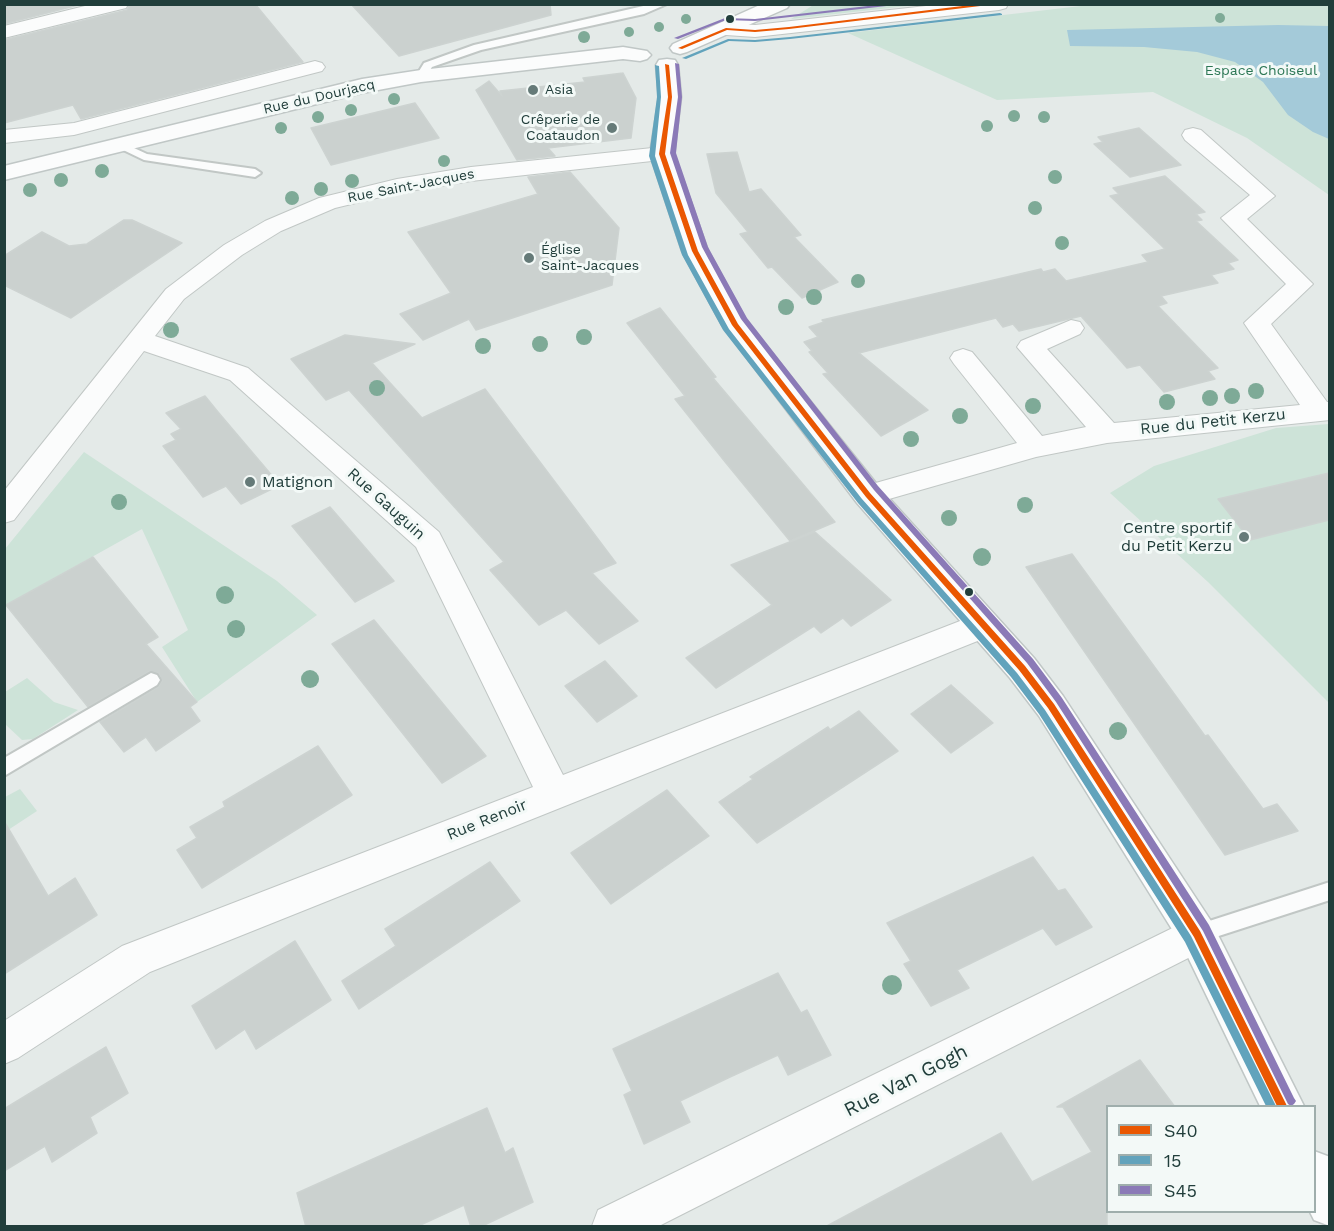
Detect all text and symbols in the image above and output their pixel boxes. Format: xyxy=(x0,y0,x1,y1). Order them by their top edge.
unlabelled marker xyxy=(724,13,736,25)
park label: Espace Choiseul xyxy=(1205,63,1317,79)
street label: Rue du Dourjacq xyxy=(262,76,376,118)
place label: Asia xyxy=(545,82,573,98)
marker: Asia xyxy=(526,83,540,97)
place label: Crêperie de Coataudon xyxy=(521,112,600,144)
marker: Crêperie de Coataudon xyxy=(605,121,619,135)
street label: Rue Saint-Jacques xyxy=(346,165,476,207)
place label: Église Saint-Jacques xyxy=(541,242,639,274)
marker: Église Saint-Jacques xyxy=(522,251,536,265)
street label: Rue du Petit Kerzu xyxy=(1139,405,1287,439)
street label: Rue Gauguin xyxy=(343,464,429,544)
place label: Matignon xyxy=(262,472,333,492)
marker: Matignon xyxy=(243,475,257,489)
place label: Centre sportif du Petit Kerzu xyxy=(1121,518,1232,556)
marker: Centre sportif du Petit Kerzu xyxy=(1237,530,1251,544)
unlabelled marker xyxy=(963,586,975,598)
street label: Rue Renoir xyxy=(444,795,530,845)
street label: Rue Van Gogh xyxy=(840,1040,972,1122)
legend xyxy=(1106,1105,1316,1213)
text: S40 xyxy=(1164,1120,1198,1141)
text: 15 xyxy=(1164,1150,1182,1171)
text: S45 xyxy=(1164,1180,1197,1201)

